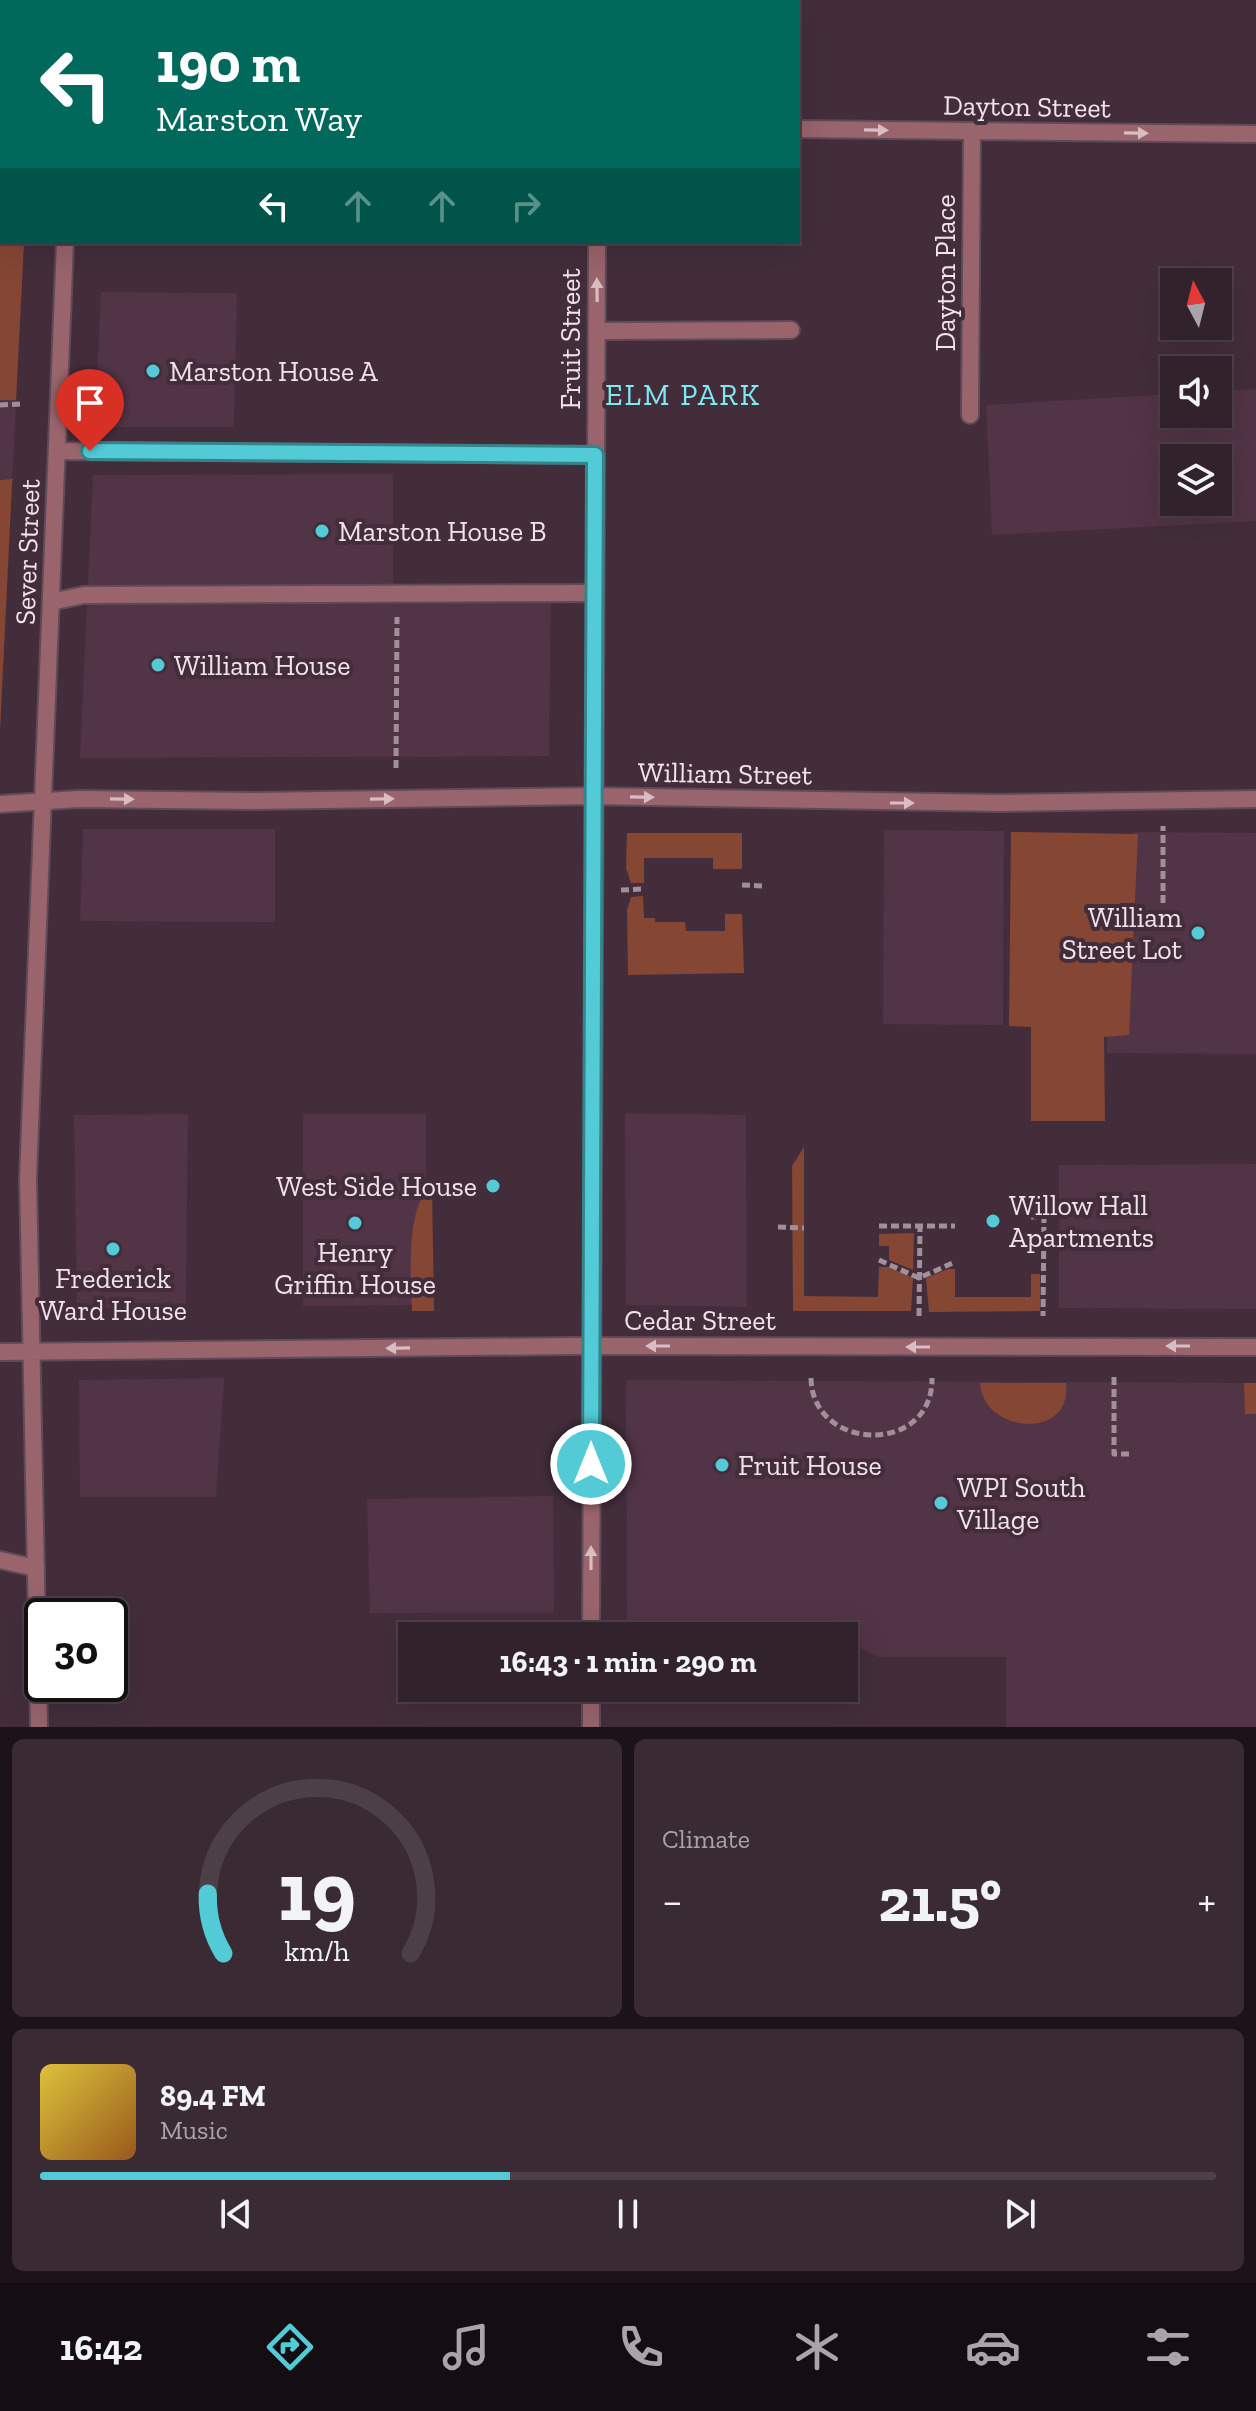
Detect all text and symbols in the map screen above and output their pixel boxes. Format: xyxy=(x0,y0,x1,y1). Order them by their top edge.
text: 190 m xyxy=(156,29,300,96)
icon: left xyxy=(24,32,128,136)
street label: Dayton Street xyxy=(943,89,1112,124)
text: Marston Way xyxy=(156,97,362,140)
one-way arrow xyxy=(864,124,889,136)
one-way arrow xyxy=(1124,127,1149,139)
icon: left xyxy=(252,184,296,228)
icon: ahead xyxy=(336,184,380,228)
icon: ahead xyxy=(420,184,464,228)
icon: right xyxy=(504,184,548,228)
street label: Dayton Place xyxy=(929,194,962,352)
street label: Fruit Street xyxy=(554,268,587,410)
north arrow xyxy=(1160,268,1232,340)
map controls xyxy=(1160,268,1232,516)
one-way arrow xyxy=(591,277,603,302)
place label: Marston House A xyxy=(169,355,379,388)
button: sound xyxy=(1160,356,1232,428)
marker: Marston House A xyxy=(144,362,162,380)
pin xyxy=(56,369,124,451)
district label: ELM PARK xyxy=(605,377,761,413)
icon: arrive xyxy=(68,381,112,425)
button: layers xyxy=(1160,444,1232,516)
street label: Sever Street xyxy=(8,478,47,626)
place label: Marston House B xyxy=(338,515,546,548)
marker: Marston House B xyxy=(313,522,331,540)
place label: William House xyxy=(174,649,350,682)
marker: William House xyxy=(149,656,167,674)
street label: William Street xyxy=(638,755,813,792)
one-way arrow xyxy=(630,791,655,804)
one-way arrow xyxy=(110,793,135,806)
one-way arrow xyxy=(370,793,395,806)
one-way arrow xyxy=(890,796,915,809)
place label: William Street Lot xyxy=(1062,901,1183,966)
marker: William Street Lot xyxy=(1189,924,1207,942)
place label: West Side House xyxy=(276,1170,477,1203)
marker: West Side House xyxy=(484,1177,502,1195)
place label: Willow Hall Apartments xyxy=(1009,1189,1154,1254)
marker: Willow Hall Apartments xyxy=(984,1212,1002,1230)
marker: Henry Griffin House xyxy=(346,1214,364,1232)
place label: Henry Griffin House xyxy=(274,1236,436,1301)
marker: Frederick Ward House xyxy=(104,1240,122,1258)
place label: Frederick Ward House xyxy=(39,1262,187,1327)
street label: Cedar Street xyxy=(624,1304,776,1337)
one-way arrow xyxy=(645,1340,670,1352)
one-way arrow xyxy=(905,1340,930,1353)
one-way arrow xyxy=(1165,1340,1190,1353)
one-way arrow xyxy=(385,1342,410,1354)
position arrow xyxy=(549,1422,633,1506)
place label: Fruit House xyxy=(738,1449,882,1482)
marker: Fruit House xyxy=(713,1456,731,1474)
place label: WPI South Village xyxy=(956,1471,1086,1536)
marker: WPI South Village xyxy=(932,1494,950,1512)
one-way arrow xyxy=(585,1545,597,1570)
speed limit sign: 30 xyxy=(24,1598,128,1702)
text: 16:43 · 1 min · 290 m xyxy=(499,1644,757,1680)
text: Climate xyxy=(662,1823,750,1855)
text: 19 xyxy=(278,1841,356,1941)
text: 21.5° xyxy=(878,1864,1002,1936)
text: − xyxy=(662,1874,683,1927)
text: + xyxy=(1197,1874,1216,1927)
text: km/h xyxy=(284,1934,350,1968)
text: 89.4 FM xyxy=(160,2078,266,2114)
text: Music xyxy=(160,2114,228,2146)
icon: previous xyxy=(214,2192,258,2236)
icon: pause xyxy=(606,2192,650,2236)
icon: next xyxy=(998,2192,1042,2236)
icon: directions xyxy=(262,2319,318,2375)
icon: music xyxy=(438,2319,494,2375)
icon: phone xyxy=(613,2319,669,2375)
icon: climate xyxy=(789,2319,845,2375)
icon: car xyxy=(965,2319,1021,2375)
icon: filters xyxy=(1140,2319,1196,2375)
text: 16:42 xyxy=(60,2326,142,2369)

